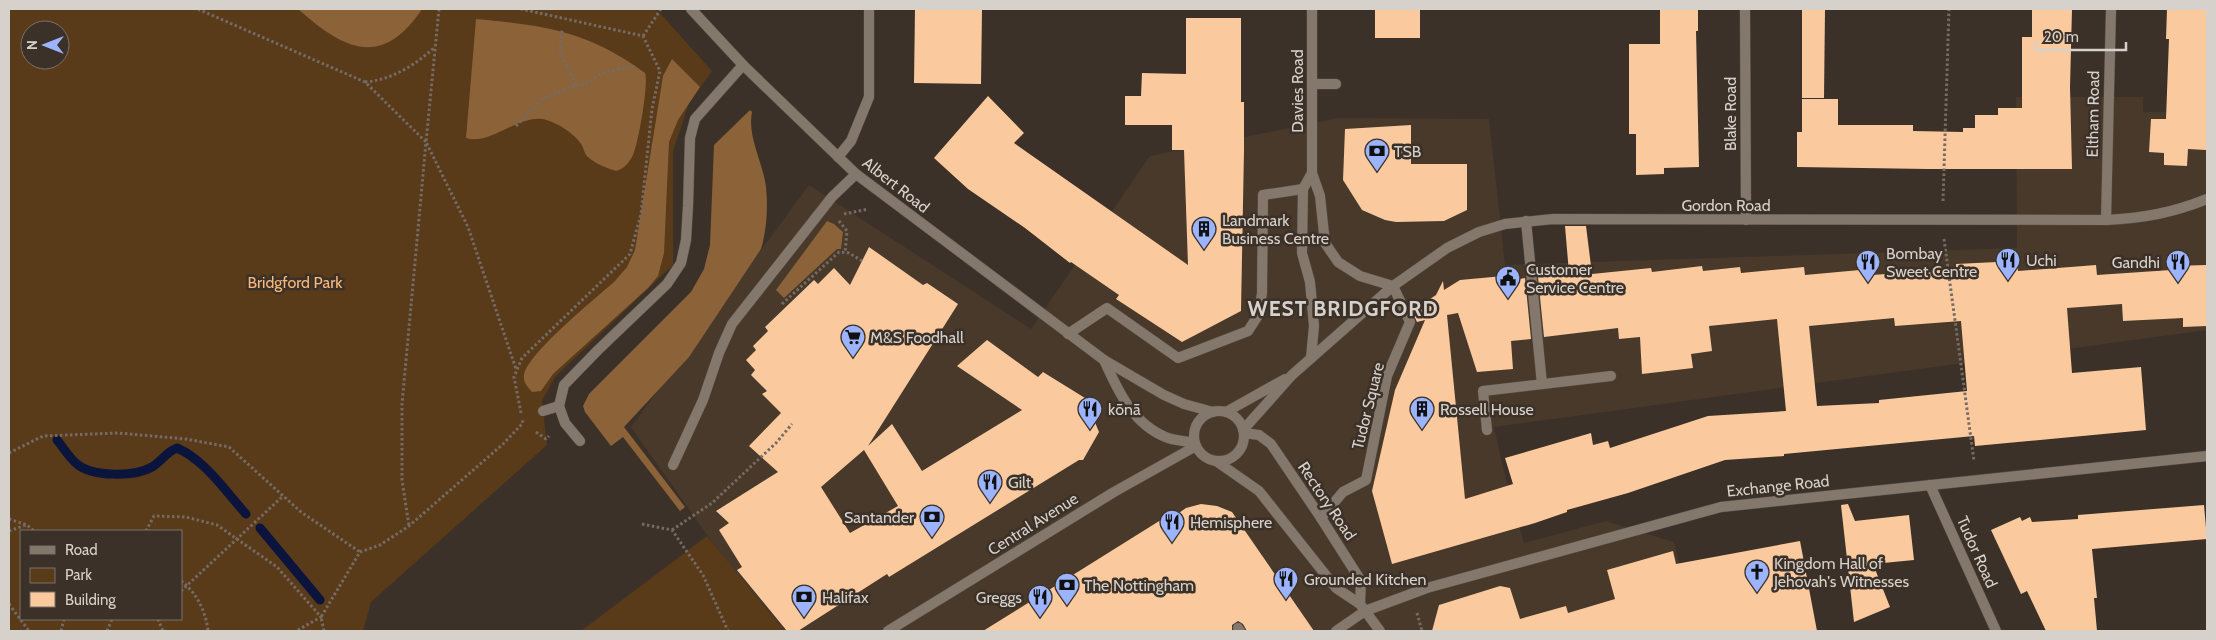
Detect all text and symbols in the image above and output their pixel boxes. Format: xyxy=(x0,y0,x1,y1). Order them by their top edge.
north arrow xyxy=(20,20,70,70)
scale bar xyxy=(2036,20,2126,52)
text: 20 m xyxy=(2044,28,2079,46)
text: N xyxy=(23,40,41,50)
street label: Davies Road xyxy=(1288,49,1307,133)
street label: Eltham Road xyxy=(2083,71,2103,157)
street label: Blake Road xyxy=(1721,77,1740,151)
bank icon: TSB xyxy=(1364,138,1390,172)
place label: TSB xyxy=(1394,142,1422,161)
street label: Albert Road xyxy=(859,153,933,217)
street label: Gordon Road xyxy=(1681,196,1771,215)
place label: Landmark Business Centre xyxy=(1222,211,1329,248)
building icon: Landmark Business Centre xyxy=(1191,216,1217,250)
place label: Bombay Sweet Centre xyxy=(1886,244,1977,281)
restaurant icon: Uchi xyxy=(1995,247,2021,281)
restaurant icon: Bombay Sweet Centre xyxy=(1855,249,1881,283)
restaurant icon: Gandhi xyxy=(2165,249,2191,283)
place label: Uchi xyxy=(2026,251,2057,270)
place label: Gandhi xyxy=(2112,253,2160,272)
place label: Customer Service Centre xyxy=(1526,260,1624,297)
public building icon: Customer Service Centre xyxy=(1495,265,1521,299)
park label: Bridgford Park xyxy=(248,273,343,292)
district label: WEST BRIDGFORD xyxy=(1247,296,1439,321)
supermarket icon: M&S Foodhall xyxy=(840,324,866,358)
place label: M&S Foodhall xyxy=(870,328,964,347)
street label: Tudor Square xyxy=(1348,360,1388,452)
restaurant icon: kōnā xyxy=(1077,396,1103,430)
building icon: Rossell House xyxy=(1409,396,1435,430)
place label: kōnā xyxy=(1108,400,1141,419)
place label: Rossell House xyxy=(1440,400,1534,419)
street label: Rectory Road xyxy=(1294,458,1360,544)
restaurant icon: Gilt xyxy=(977,469,1003,503)
street label: Exchange Road xyxy=(1726,471,1830,501)
place label: Gilt xyxy=(1008,473,1032,492)
street label: Central Avenue xyxy=(984,489,1082,559)
bank icon: Santander xyxy=(919,504,945,538)
place label: Santander xyxy=(844,508,915,527)
restaurant icon: Hemisphere xyxy=(1159,509,1185,543)
place label: Hemisphere xyxy=(1190,513,1272,532)
street label: Tudor Road xyxy=(1953,513,2001,591)
legend xyxy=(20,530,182,620)
text: Road xyxy=(65,541,98,559)
place label: Kingdom Hall of Jehovah's Witnesses xyxy=(1773,554,1909,591)
church icon: Kingdom Hall of Jehovah's Witnesses xyxy=(1744,559,1770,593)
text: Park xyxy=(65,566,92,584)
restaurant icon: Grounded Kitchen xyxy=(1273,566,1299,600)
place label: Grounded Kitchen xyxy=(1304,570,1426,589)
bank icon: The Nottingham xyxy=(1054,572,1080,606)
place label: The Nottingham xyxy=(1084,576,1194,595)
bank icon: Halifax xyxy=(791,584,817,618)
restaurant icon: Greggs xyxy=(1027,584,1053,618)
place label: Halifax xyxy=(822,588,869,607)
place label: Greggs xyxy=(976,588,1022,607)
text: Building xyxy=(65,591,116,609)

